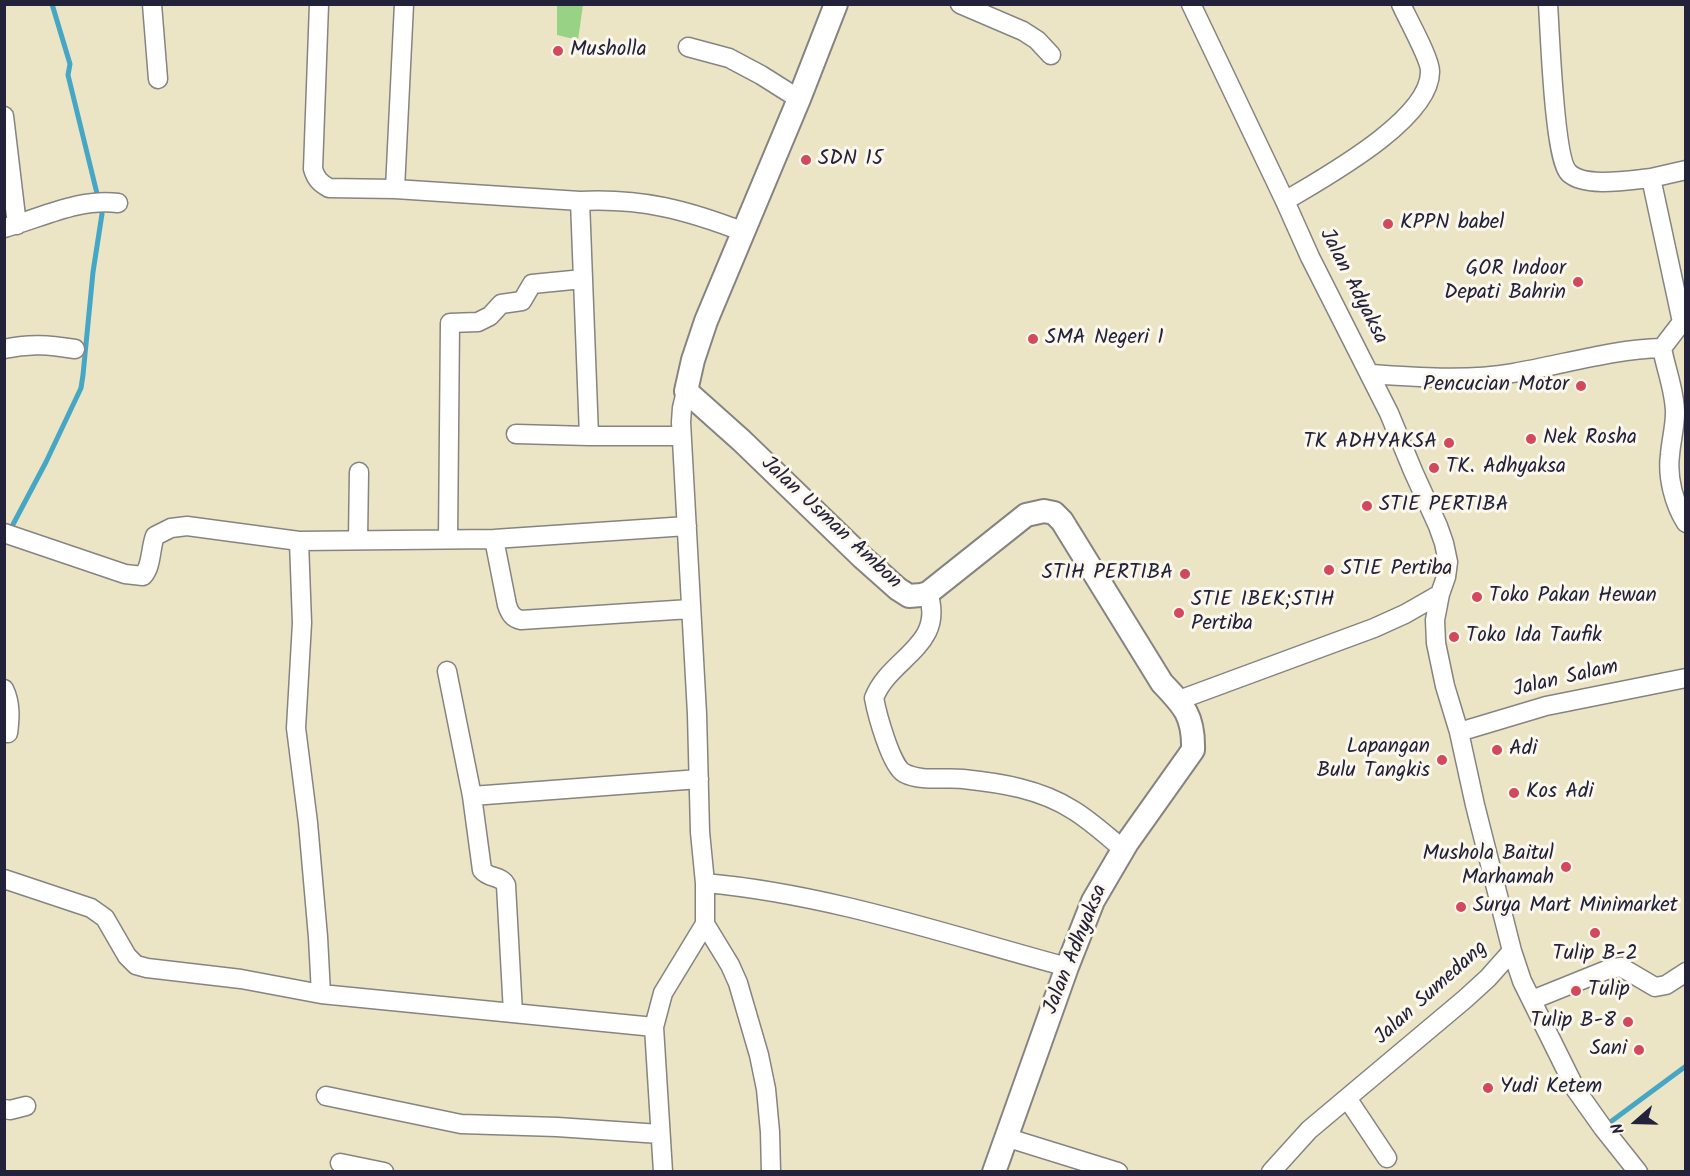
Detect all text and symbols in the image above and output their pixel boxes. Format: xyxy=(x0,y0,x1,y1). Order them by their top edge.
place label: Musholla xyxy=(570,38,647,64)
marker: Musholla xyxy=(551,44,565,58)
place label: SDN 15 xyxy=(818,147,883,173)
marker: SDN 15 xyxy=(799,153,813,167)
place label: KPPN babel xyxy=(1400,211,1504,237)
marker: KPPN babel xyxy=(1381,217,1395,231)
street label: Jalan Adyaksa xyxy=(1312,225,1392,349)
place label: GOR Indoor Depati Bahrin xyxy=(1444,257,1566,307)
marker: GOR Indoor Depati Bahrin xyxy=(1571,275,1585,289)
place label: SMA Negeri 1 xyxy=(1045,326,1164,352)
marker: SMA Negeri 1 xyxy=(1026,332,1040,346)
place label: Pencucian Motor xyxy=(1423,373,1569,399)
marker: Pencucian Motor xyxy=(1574,379,1588,393)
place label: Nek Rosha xyxy=(1543,426,1637,452)
place label: TK ADHYAKSA xyxy=(1303,430,1437,456)
marker: Nek Rosha xyxy=(1524,432,1538,446)
marker: TK ADHYAKSA xyxy=(1442,436,1456,450)
street label: Jalan Usman Ambon xyxy=(754,452,906,596)
place label: TK. Adhyaksa xyxy=(1446,455,1566,481)
marker: TK. Adhyaksa xyxy=(1427,461,1441,475)
place label: STIE PERTIBA xyxy=(1379,493,1508,519)
marker: STIE PERTIBA xyxy=(1360,499,1374,513)
place label: STIE Pertiba xyxy=(1341,557,1452,583)
place label: STIH PERTIBA xyxy=(1042,561,1173,587)
marker: STIE Pertiba xyxy=(1322,563,1336,577)
marker: STIH PERTIBA xyxy=(1178,567,1192,581)
place label: Toko Pakan Hewan xyxy=(1489,584,1657,610)
place label: STIE IBEK;STIH Pertiba xyxy=(1191,588,1335,638)
marker: Toko Pakan Hewan xyxy=(1470,590,1484,604)
marker: STIE IBEK;STIH Pertiba xyxy=(1172,606,1186,620)
place label: Toko Ida Taufik xyxy=(1466,624,1602,650)
marker: Toko Ida Taufik xyxy=(1447,630,1461,644)
street label: Jalan Salam xyxy=(1511,656,1621,704)
place label: Lapangan Bulu Tangkis xyxy=(1317,735,1430,785)
place label: Adi xyxy=(1509,737,1537,763)
marker: Adi xyxy=(1490,743,1504,757)
marker: Lapangan Bulu Tangkis xyxy=(1435,753,1449,767)
place label: Kos Adi xyxy=(1526,780,1594,806)
marker: Kos Adi xyxy=(1507,786,1521,800)
place label: Mushola Baitul Marhamah xyxy=(1423,842,1554,892)
marker: Mushola Baitul Marhamah xyxy=(1559,860,1573,874)
street label: Jalan Adhyaksa xyxy=(1040,882,1114,1018)
place label: Surya Mart Minimarket xyxy=(1473,894,1678,920)
marker: Surya Mart Minimarket xyxy=(1454,900,1468,914)
marker: Tulip B-2 xyxy=(1588,926,1602,940)
street label: Jalan Sumedang xyxy=(1370,937,1494,1051)
place label: Tulip B-2 xyxy=(1552,942,1638,968)
place label: Tulip xyxy=(1588,978,1630,1004)
marker: Tulip xyxy=(1569,984,1583,998)
place label: Tulip B-8 xyxy=(1530,1009,1616,1035)
marker: Tulip B-8 xyxy=(1621,1015,1635,1029)
place label: Sani xyxy=(1590,1037,1627,1063)
marker: Sani xyxy=(1632,1043,1646,1057)
place label: Yudi Ketem xyxy=(1500,1075,1602,1101)
marker: Yudi Ketem xyxy=(1481,1081,1495,1095)
north arrow xyxy=(1606,1092,1666,1152)
text: N xyxy=(1605,1119,1632,1137)

